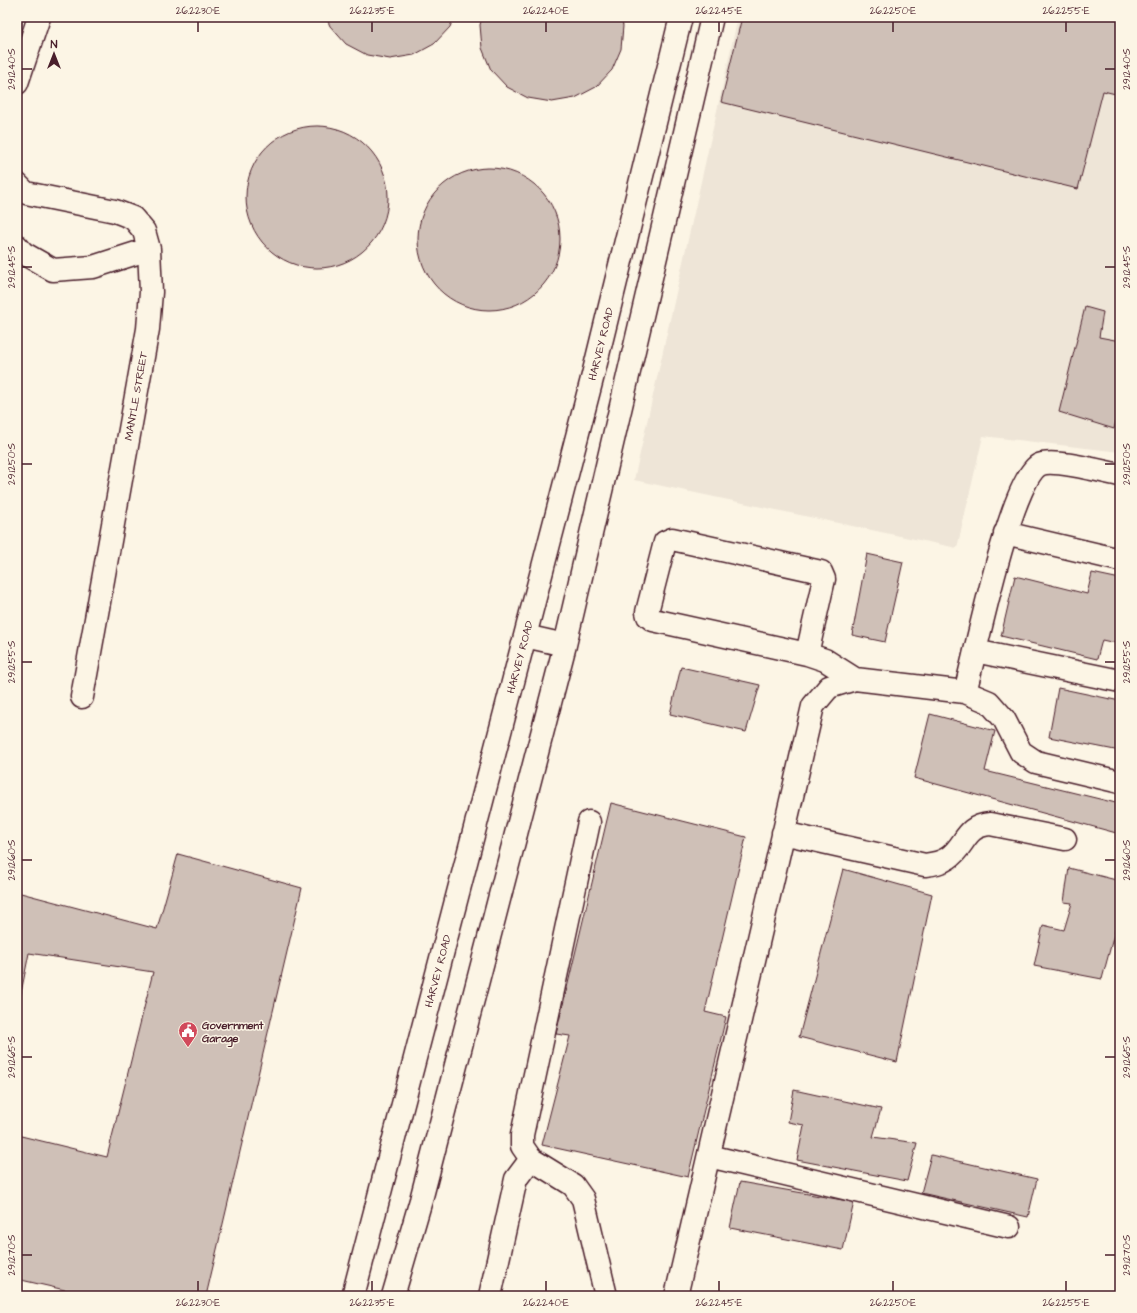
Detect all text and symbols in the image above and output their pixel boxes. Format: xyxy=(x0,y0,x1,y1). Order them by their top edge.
text: 26.2230°E xyxy=(176,4,220,18)
text: 26.2235°E xyxy=(349,4,395,18)
text: 26.2240°E xyxy=(523,4,569,18)
text: 26.2245°E xyxy=(696,4,742,18)
text: 26.2250°E xyxy=(870,4,916,18)
text: 26.2255°E xyxy=(1042,4,1090,18)
north arrow xyxy=(34,34,74,74)
text: N xyxy=(51,37,58,52)
text: 29.1240°S xyxy=(5,48,19,90)
text: 29.1240°S xyxy=(1120,48,1134,90)
text: 29.1245°S xyxy=(5,245,19,288)
text: 29.1245°S xyxy=(1120,245,1134,288)
street label: HARVEY ROAD xyxy=(585,306,617,382)
street label: MANTLE STREET xyxy=(121,350,151,442)
text: 29.1250°S xyxy=(5,443,19,485)
text: 29.1250°S xyxy=(1120,443,1134,485)
street label: HARVEY ROAD xyxy=(503,619,537,695)
text: 29.1255°S xyxy=(5,640,19,683)
text: 29.1255°S xyxy=(1120,640,1134,683)
text: 29.1260°S xyxy=(5,839,19,881)
text: 29.1260°S xyxy=(1120,839,1134,881)
street label: HARVEY ROAD xyxy=(421,933,455,1009)
place label: Government Garage xyxy=(202,1018,264,1048)
public building icon: Government Garage xyxy=(177,1020,199,1048)
text: 29.1265°S xyxy=(5,1036,19,1078)
text: 29.1265°S xyxy=(1120,1036,1134,1078)
text: 29.1270°S xyxy=(5,1234,19,1275)
text: 29.1270°S xyxy=(1120,1234,1134,1275)
text: 26.2230°E xyxy=(176,1296,220,1310)
text: 26.2235°E xyxy=(349,1296,395,1310)
text: 26.2240°E xyxy=(523,1296,569,1310)
text: 26.2245°E xyxy=(696,1296,742,1310)
text: 26.2250°E xyxy=(870,1296,916,1310)
text: 26.2255°E xyxy=(1042,1296,1090,1310)

